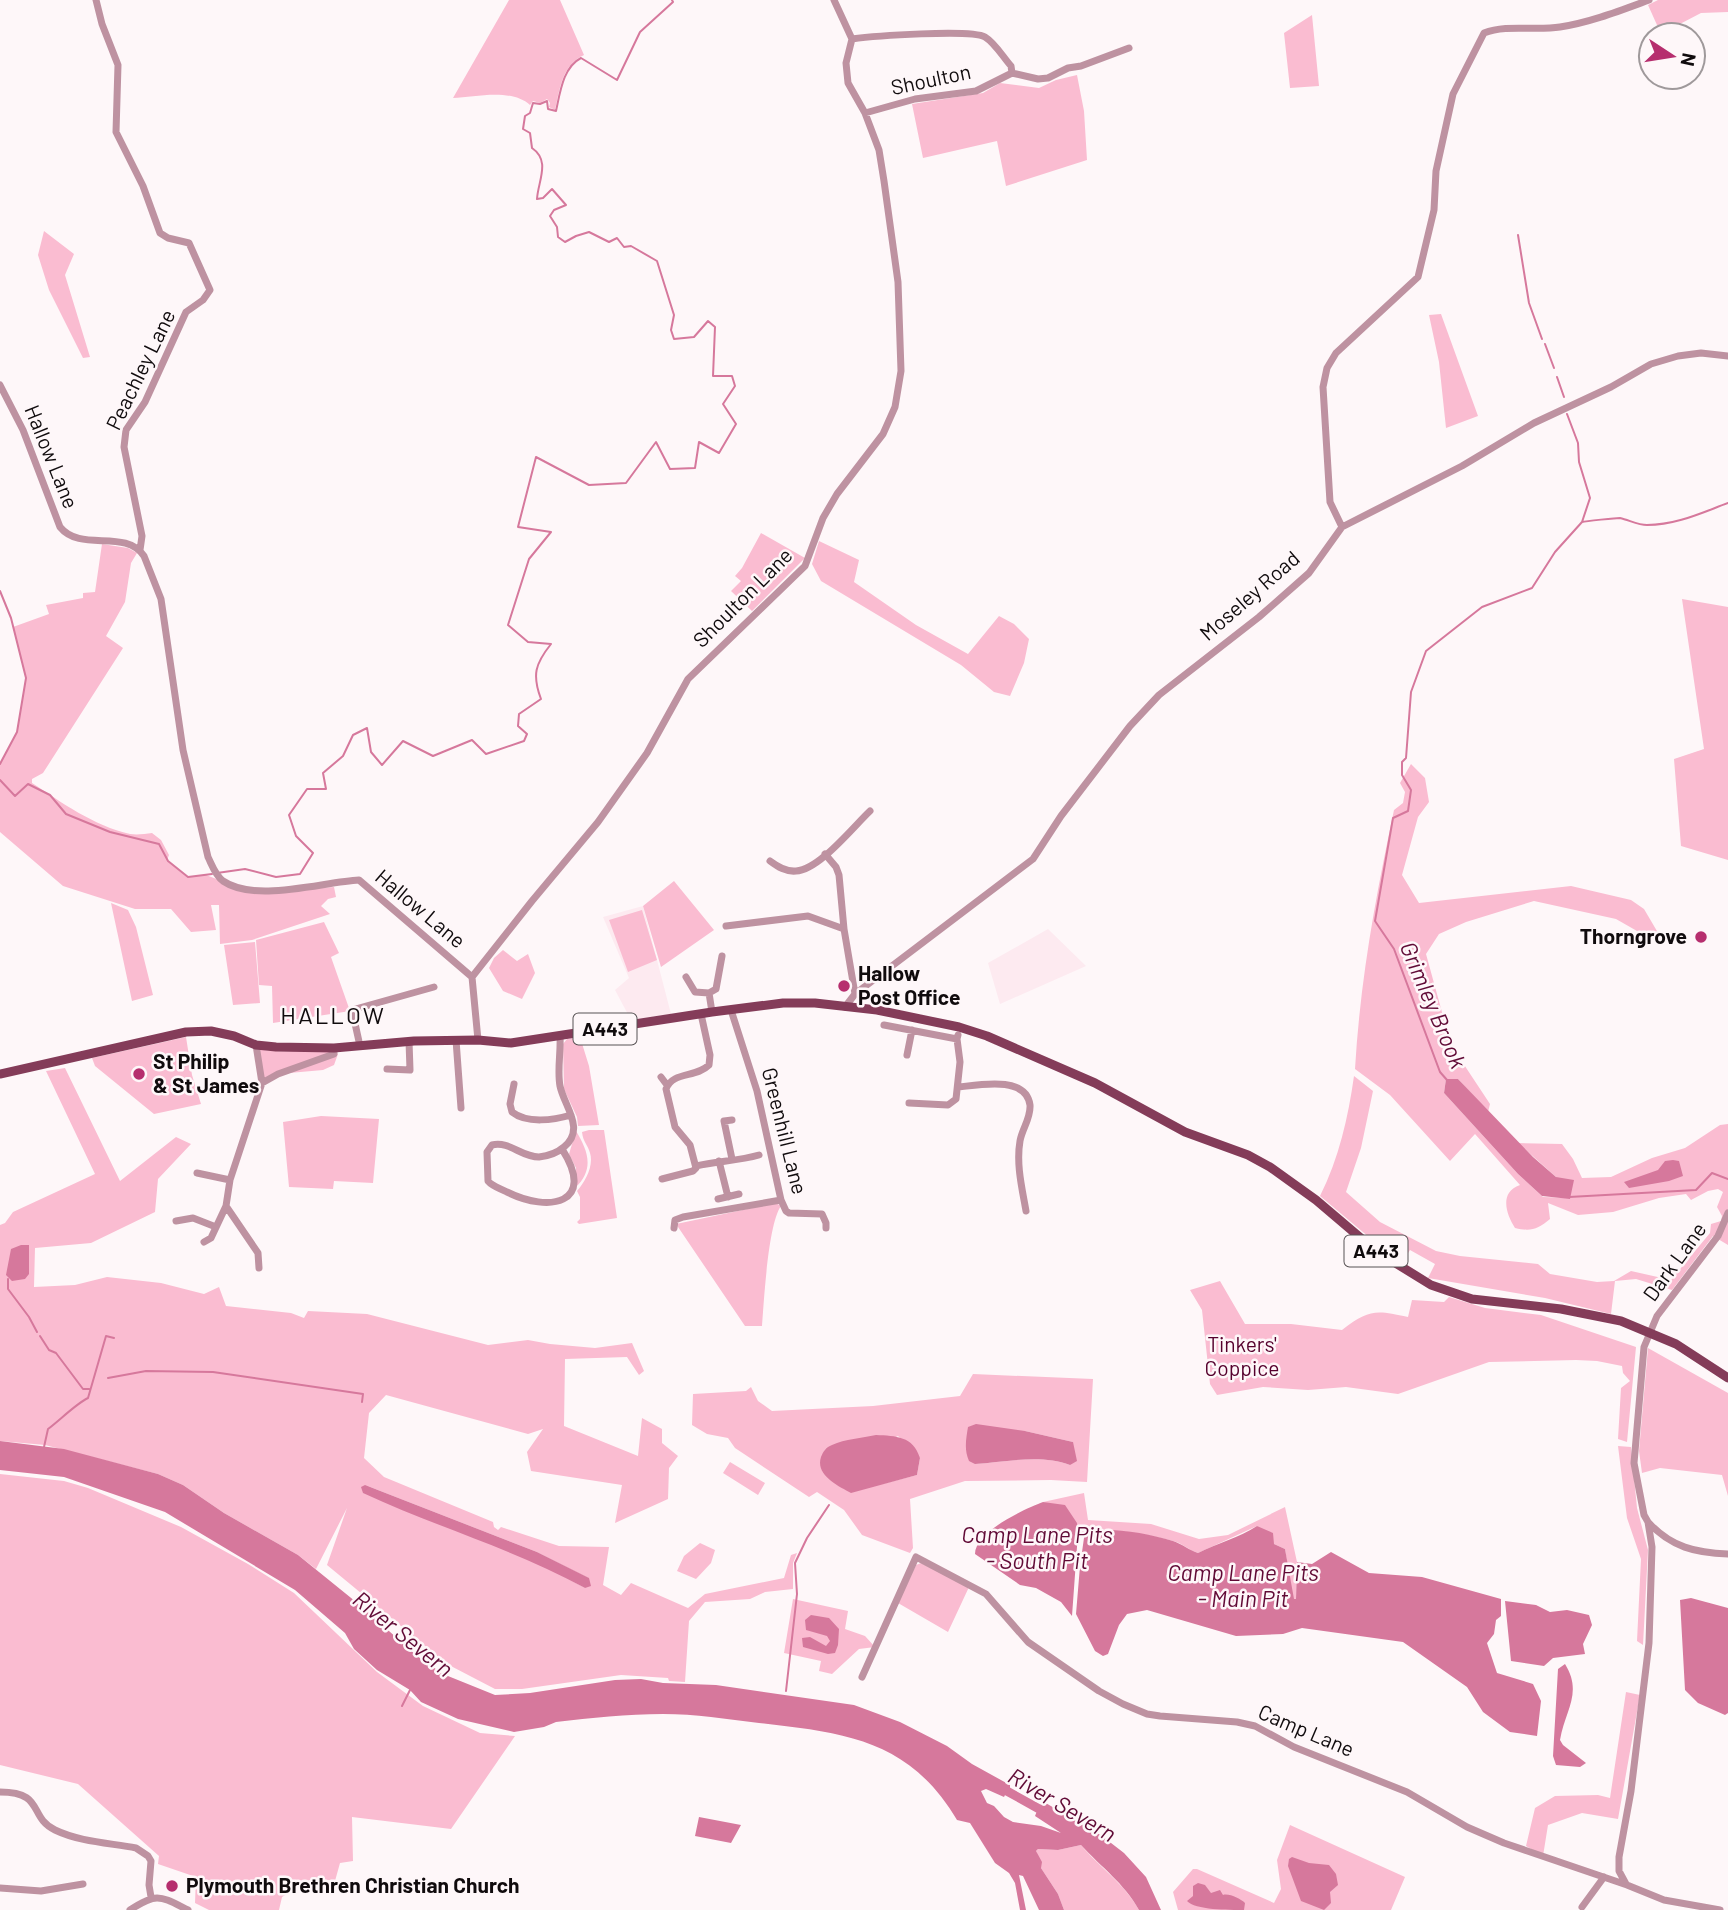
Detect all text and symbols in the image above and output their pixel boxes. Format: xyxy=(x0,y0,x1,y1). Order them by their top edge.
north arrow xyxy=(1637,21,1707,91)
text: N xyxy=(1677,51,1702,68)
street label: Shoulton xyxy=(888,58,973,99)
street label: Peachley Lane xyxy=(100,305,180,434)
street label: Hallow Lane xyxy=(20,401,84,512)
street label: Shoulton Lane xyxy=(687,542,797,652)
street label: Moseley Road xyxy=(1194,545,1304,645)
street label: Hallow Lane xyxy=(371,863,471,953)
place label: Thorngrove xyxy=(1580,923,1687,948)
marker: Thorngrove xyxy=(1693,929,1709,945)
water label: Grimley Brook xyxy=(1395,937,1473,1072)
place label: Hallow Post Office xyxy=(858,960,960,1009)
marker: Hallow Post Office xyxy=(836,978,852,994)
district label: HALLOW xyxy=(280,1000,386,1029)
road number: A443 xyxy=(574,1014,636,1044)
place label: St Philip & St James xyxy=(153,1048,259,1097)
street label: Greenhill Lane xyxy=(758,1065,813,1197)
marker: St Philip & St James xyxy=(131,1066,147,1082)
street label: Dark Lane xyxy=(1637,1217,1711,1305)
road number: A443 xyxy=(1344,1236,1408,1266)
park label: Tinkers' Coppice xyxy=(1205,1331,1279,1380)
water label: Camp Lane Pits - South Pit xyxy=(961,1520,1113,1574)
water label: Camp Lane Pits - Main Pit xyxy=(1167,1558,1319,1612)
water label: River Severn xyxy=(348,1584,459,1682)
street label: Camp Lane xyxy=(1255,1698,1358,1761)
water label: River Severn xyxy=(1003,1761,1122,1847)
place label: Plymouth Brethren Christian Church xyxy=(186,1872,519,1897)
marker: Plymouth Brethren Christian Church xyxy=(164,1878,180,1894)

